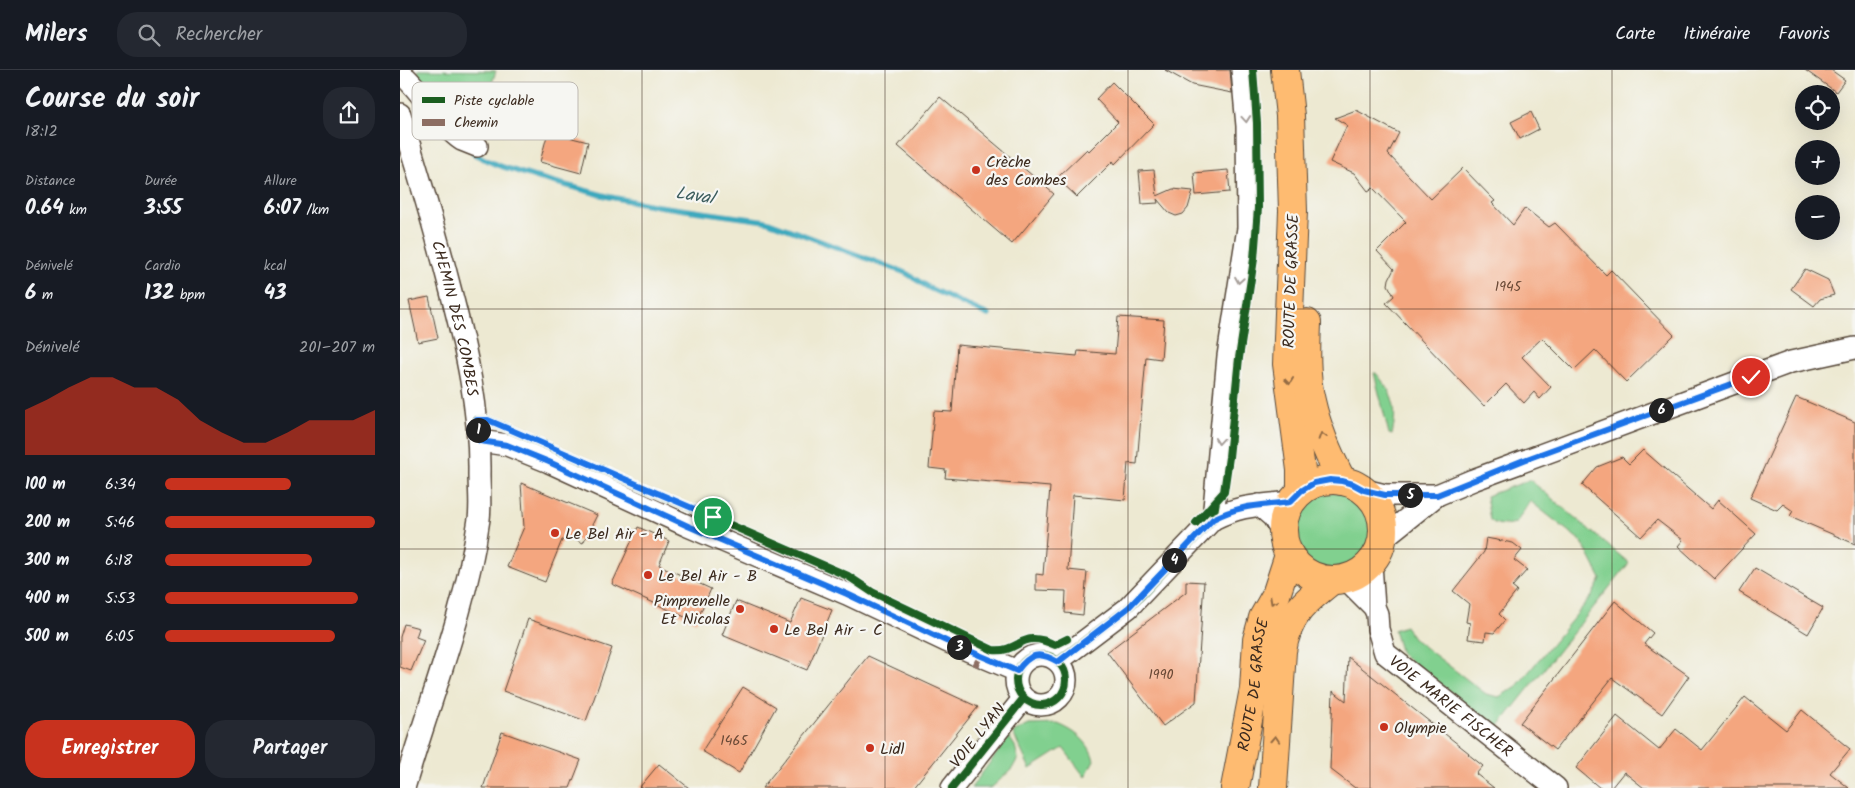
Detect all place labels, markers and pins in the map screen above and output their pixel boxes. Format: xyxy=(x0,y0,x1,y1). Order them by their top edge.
place label: Crèche des Combes xyxy=(986,150,1067,193)
marker: Crèche des Combes xyxy=(970,164,982,176)
pin xyxy=(1730,356,1772,398)
pin: 6 xyxy=(1648,398,1674,422)
pin: 1 xyxy=(466,418,490,442)
pin: 5 xyxy=(1398,482,1422,508)
pin xyxy=(692,496,734,538)
place label: Le Bel Air - A xyxy=(565,522,664,547)
marker: Le Bel Air - A xyxy=(549,527,561,539)
pin: 4 xyxy=(1162,548,1186,572)
place label: Le Bel Air - B xyxy=(658,564,757,589)
marker: Le Bel Air - B xyxy=(642,569,654,581)
place label: Pimprenelle Et Nicolas xyxy=(654,589,730,632)
marker: Pimprenelle Et Nicolas xyxy=(734,603,746,615)
place label: Le Bel Air - C xyxy=(784,618,883,643)
marker: Le Bel Air - C xyxy=(768,623,780,635)
pin: 3 xyxy=(946,634,972,660)
place label: Olympie xyxy=(1394,716,1447,741)
marker: Olympie xyxy=(1378,721,1390,733)
place label: Lidl xyxy=(880,737,905,762)
marker: Lidl xyxy=(864,742,876,754)

